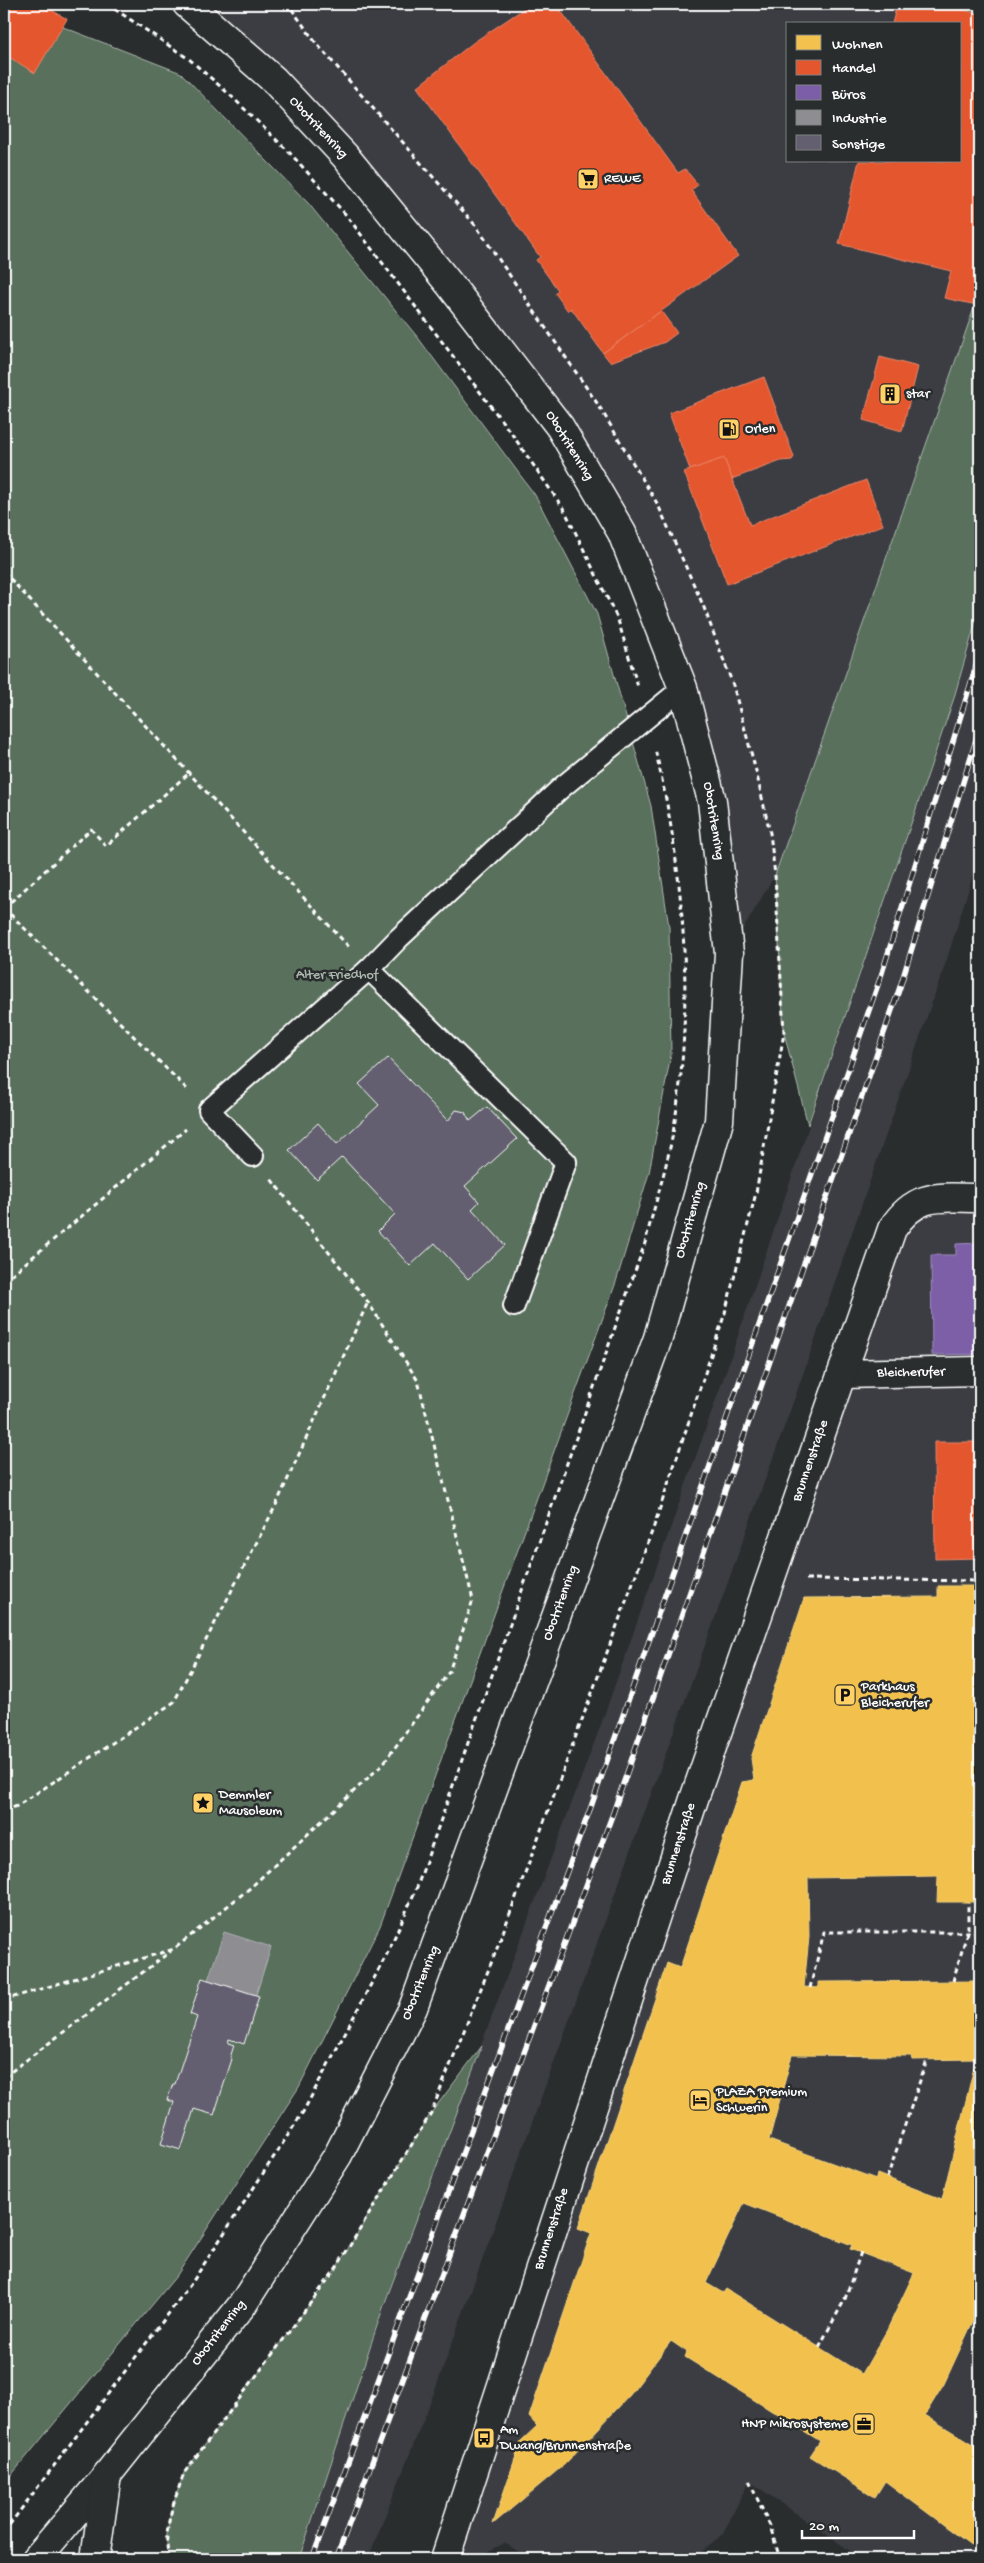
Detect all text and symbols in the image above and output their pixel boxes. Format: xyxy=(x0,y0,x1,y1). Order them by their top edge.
legend xyxy=(786,22,962,162)
text: Wohnen xyxy=(832,36,883,54)
text: Handel xyxy=(832,60,876,78)
text: Büros xyxy=(831,86,866,104)
street label: Obotritenring xyxy=(285,93,351,163)
text: Industrie xyxy=(832,110,887,128)
text: Sonstige xyxy=(832,136,885,154)
supermarket icon: REWE xyxy=(576,167,600,191)
place label: REWE xyxy=(604,171,642,188)
building icon: star xyxy=(878,382,902,406)
place label: star xyxy=(906,386,931,403)
street label: Obotritenring xyxy=(541,408,597,484)
fuel station icon: Orlen xyxy=(717,417,741,441)
place label: Orlen xyxy=(745,421,776,438)
street label: Obotritenring xyxy=(698,781,728,861)
park label: Alter Friedhof xyxy=(296,967,380,984)
street label: Obotritenring xyxy=(672,1180,710,1260)
street label: Bleicherufer xyxy=(876,1364,946,1382)
street label: Brunnenstraße xyxy=(789,1417,833,1505)
street label: Obotritenring xyxy=(540,1563,583,1643)
place label: Parkhaus Bleicherufer xyxy=(860,1679,930,1712)
parking icon: Parkhaus Bleicherufer xyxy=(833,1683,857,1707)
place label: Demmler Mausoleum xyxy=(218,1787,282,1820)
place icon: Demmler Mausoleum xyxy=(191,1791,215,1815)
street label: Brunnenstraße xyxy=(657,1800,700,1888)
street label: Obotritenring xyxy=(398,1943,444,2023)
place label: PLAZA Premium Schwerin xyxy=(715,2084,807,2117)
hotel icon: PLAZA Premium Schwerin xyxy=(688,2088,712,2112)
street label: Brunnenstraße xyxy=(530,2185,573,2273)
street label: Obotritenring xyxy=(188,2297,250,2369)
office icon: HNP Mikrosysteme xyxy=(852,2412,876,2436)
place label: HNP Mikrosysteme xyxy=(741,2416,849,2433)
place label: Am Dwang/Brunnenstraße xyxy=(499,2422,632,2455)
bus stop icon: Am Dwang/Brunnenstraße xyxy=(472,2426,496,2450)
scale bar xyxy=(802,2508,914,2540)
text: 20 m xyxy=(809,2518,839,2536)

